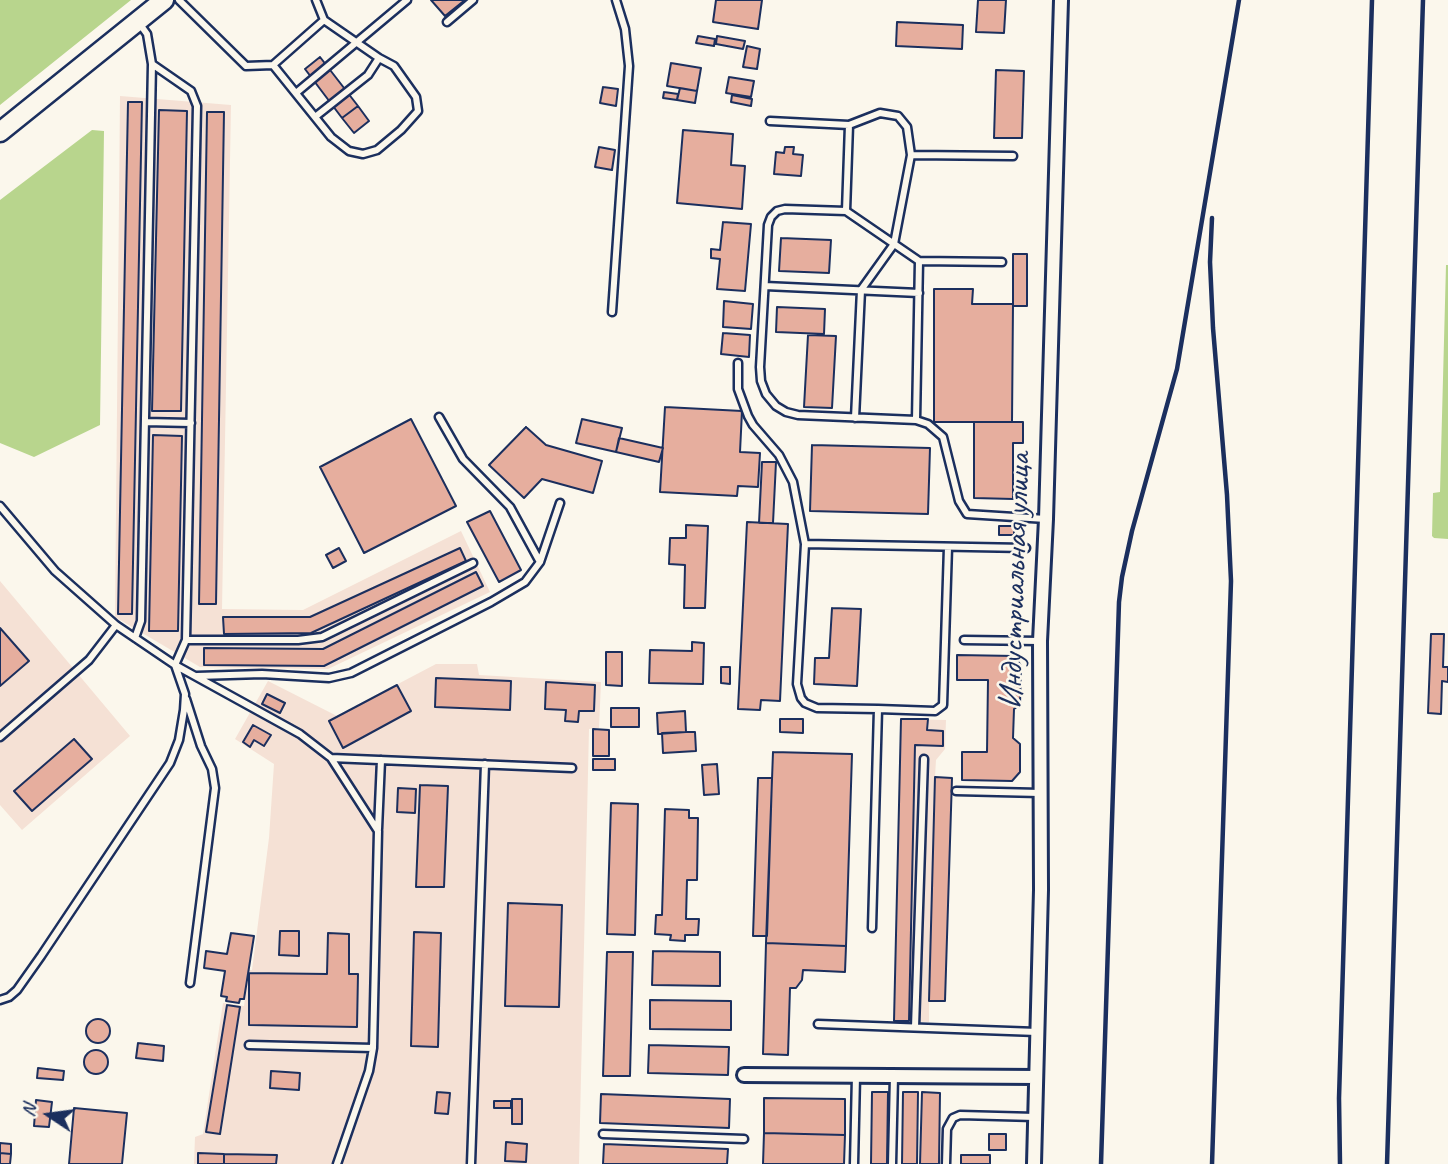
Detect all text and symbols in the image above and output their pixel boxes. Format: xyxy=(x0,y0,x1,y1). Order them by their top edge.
street label: Индустриальная улица xyxy=(992,452,1040,710)
north arrow xyxy=(14,1080,84,1150)
text: N xyxy=(16,1102,42,1119)

